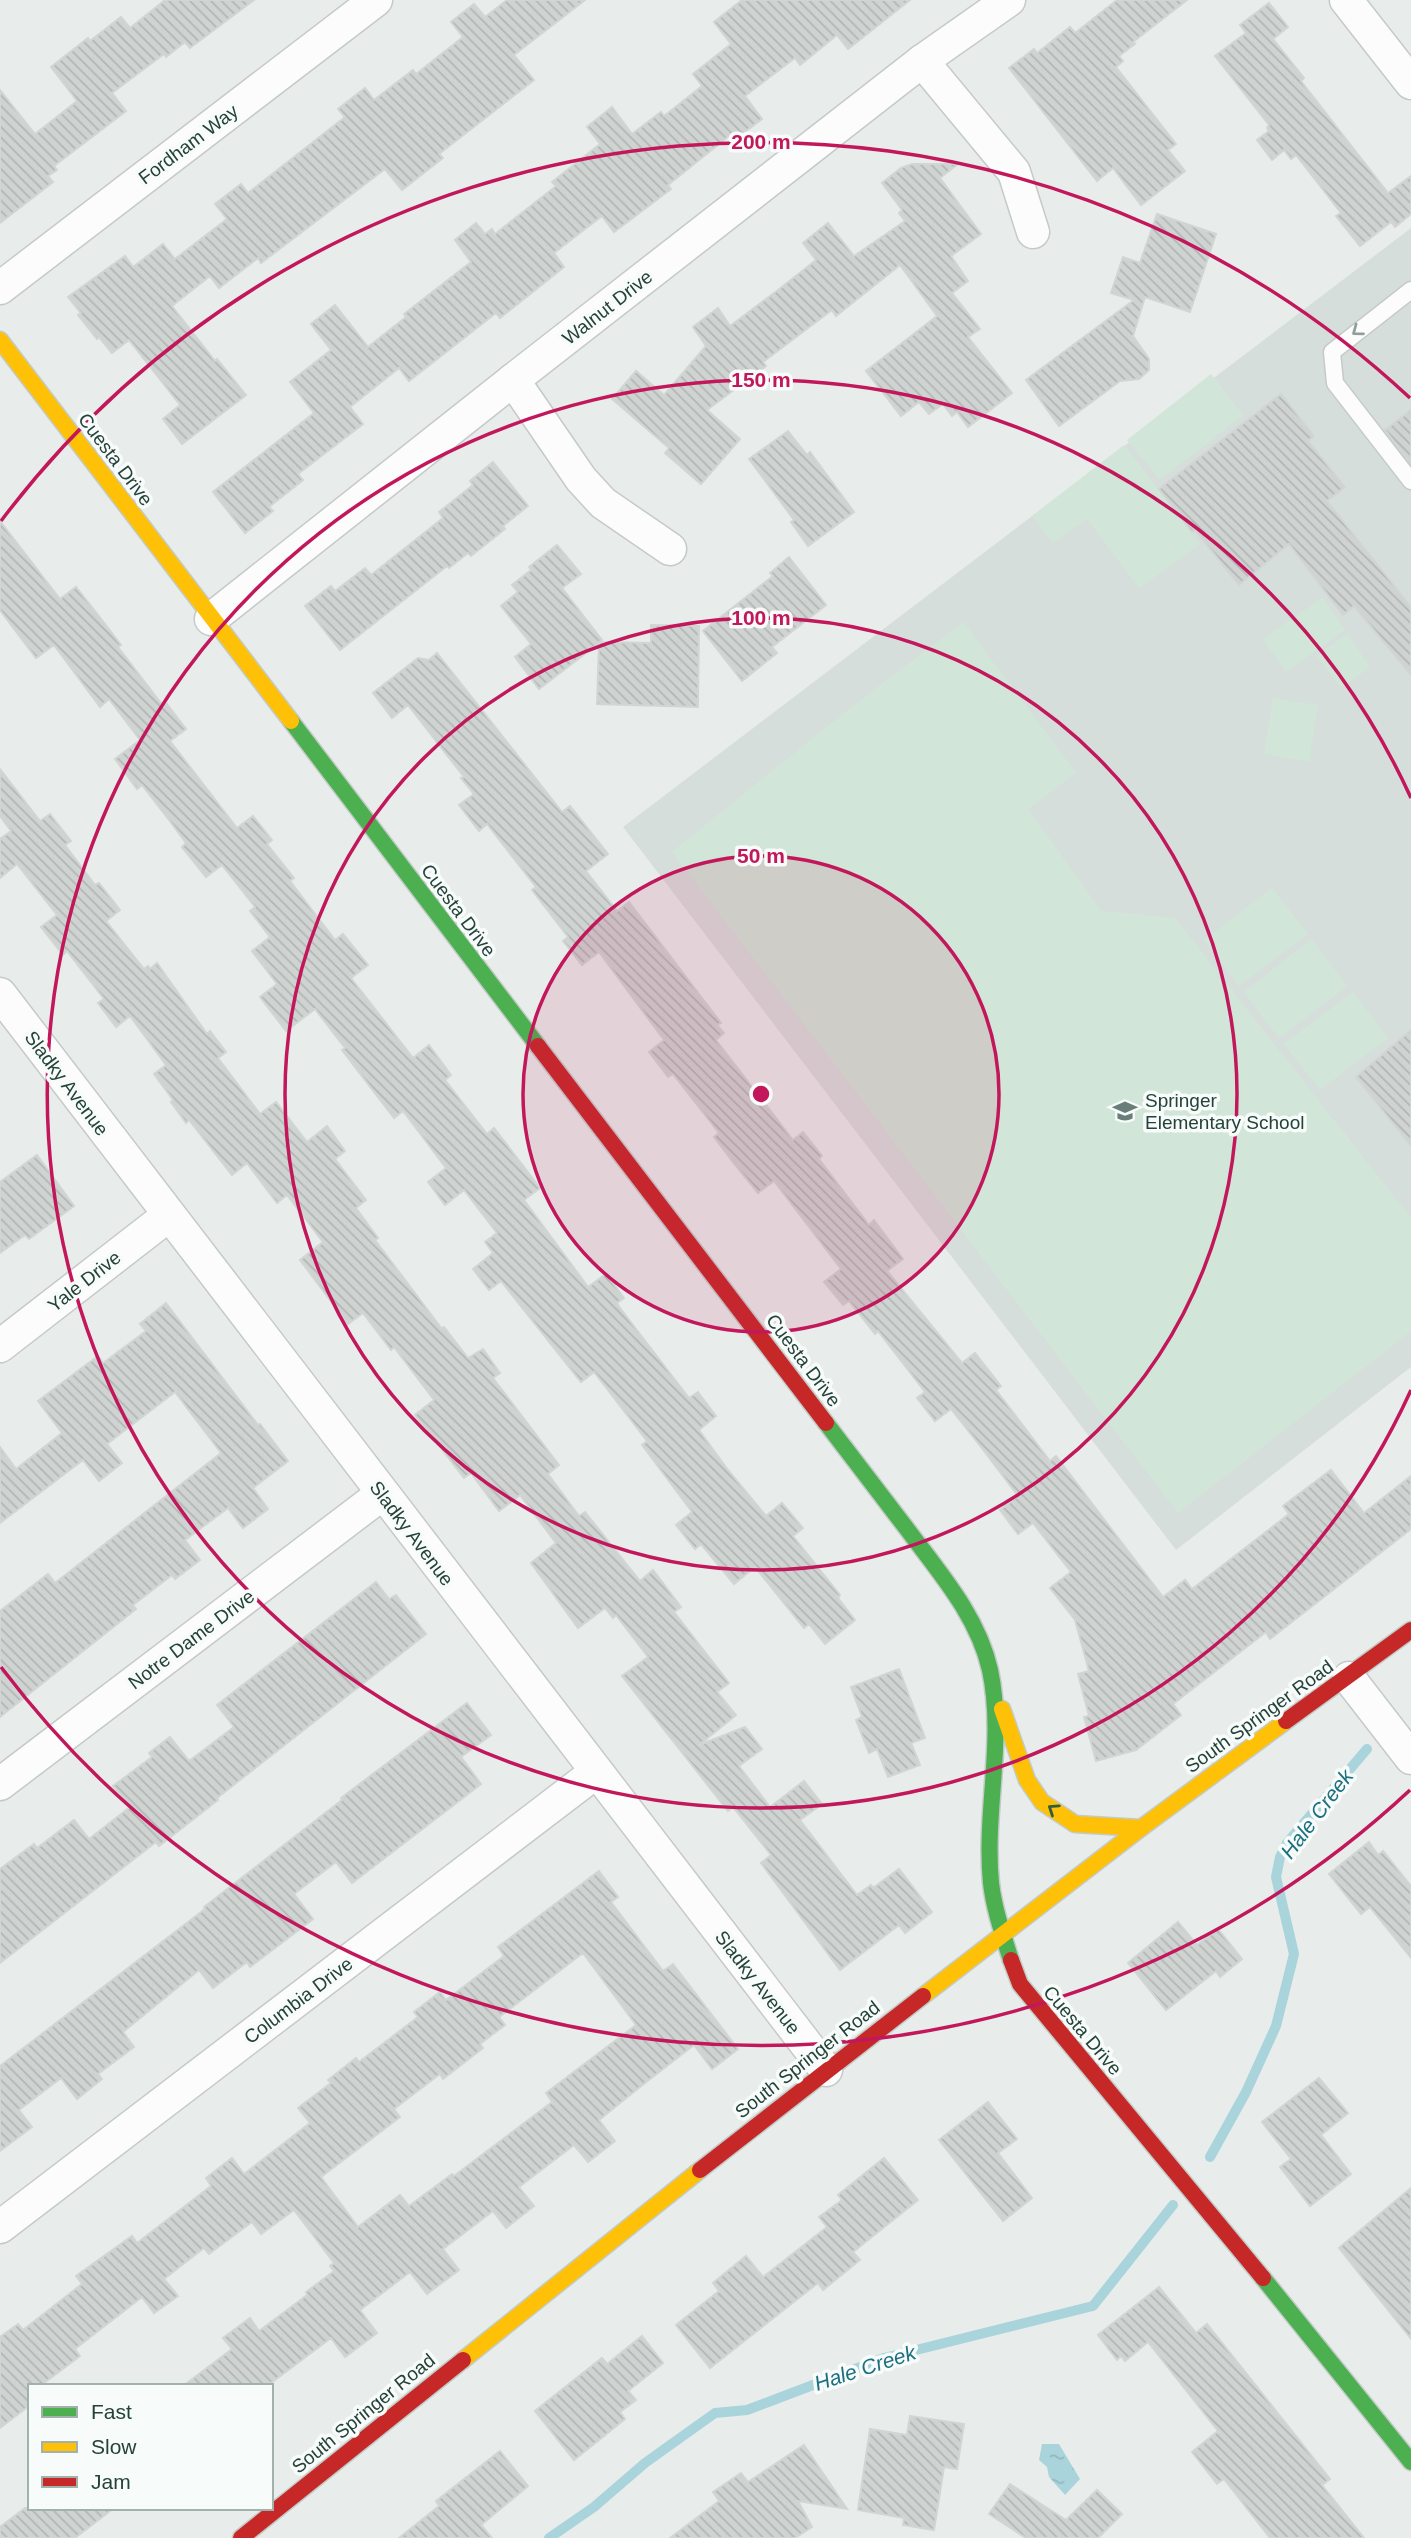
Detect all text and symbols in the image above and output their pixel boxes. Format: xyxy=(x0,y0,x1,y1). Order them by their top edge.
street label: Fordham Way xyxy=(135,100,242,188)
text: 200 m xyxy=(731,130,791,153)
street label: Walnut Drive xyxy=(558,266,656,349)
one-way arrow xyxy=(1352,323,1365,335)
text: 150 m xyxy=(731,368,791,391)
street label: Cuesta Drive xyxy=(74,409,157,509)
text: 100 m xyxy=(731,606,791,629)
text: 50 m xyxy=(737,844,785,867)
street label: Cuesta Drive xyxy=(417,860,500,960)
street label: Sladky Avenue xyxy=(20,1027,113,1140)
centre of rings xyxy=(749,1082,773,1106)
place label: Springer Elementary School xyxy=(1145,1090,1304,1133)
school or university icon: Springer Elementary School xyxy=(1111,1097,1139,1125)
street label: Yale Drive xyxy=(44,1247,125,1316)
street label: Cuesta Drive xyxy=(762,1310,845,1410)
street label: Sladky Avenue xyxy=(365,1477,458,1590)
street label: Notre Dame Drive xyxy=(124,1585,258,1694)
street label: South Springer Road xyxy=(1181,1656,1337,1777)
water label: Hale Creek xyxy=(1276,1764,1358,1863)
one-way arrow xyxy=(1048,1805,1061,1817)
street label: Sladky Avenue xyxy=(711,1926,804,2038)
street label: Columbia Drive xyxy=(240,1953,356,2048)
street label: Cuesta Drive xyxy=(1039,1982,1126,2079)
street label: South Springer Road xyxy=(731,1996,884,2122)
water label: Hale Creek xyxy=(811,2340,920,2395)
street label: South Springer Road xyxy=(288,2349,439,2477)
legend xyxy=(28,2384,273,2510)
text: Fast xyxy=(91,2400,132,2423)
text: Slow xyxy=(91,2435,137,2458)
text: Jam xyxy=(91,2470,131,2493)

